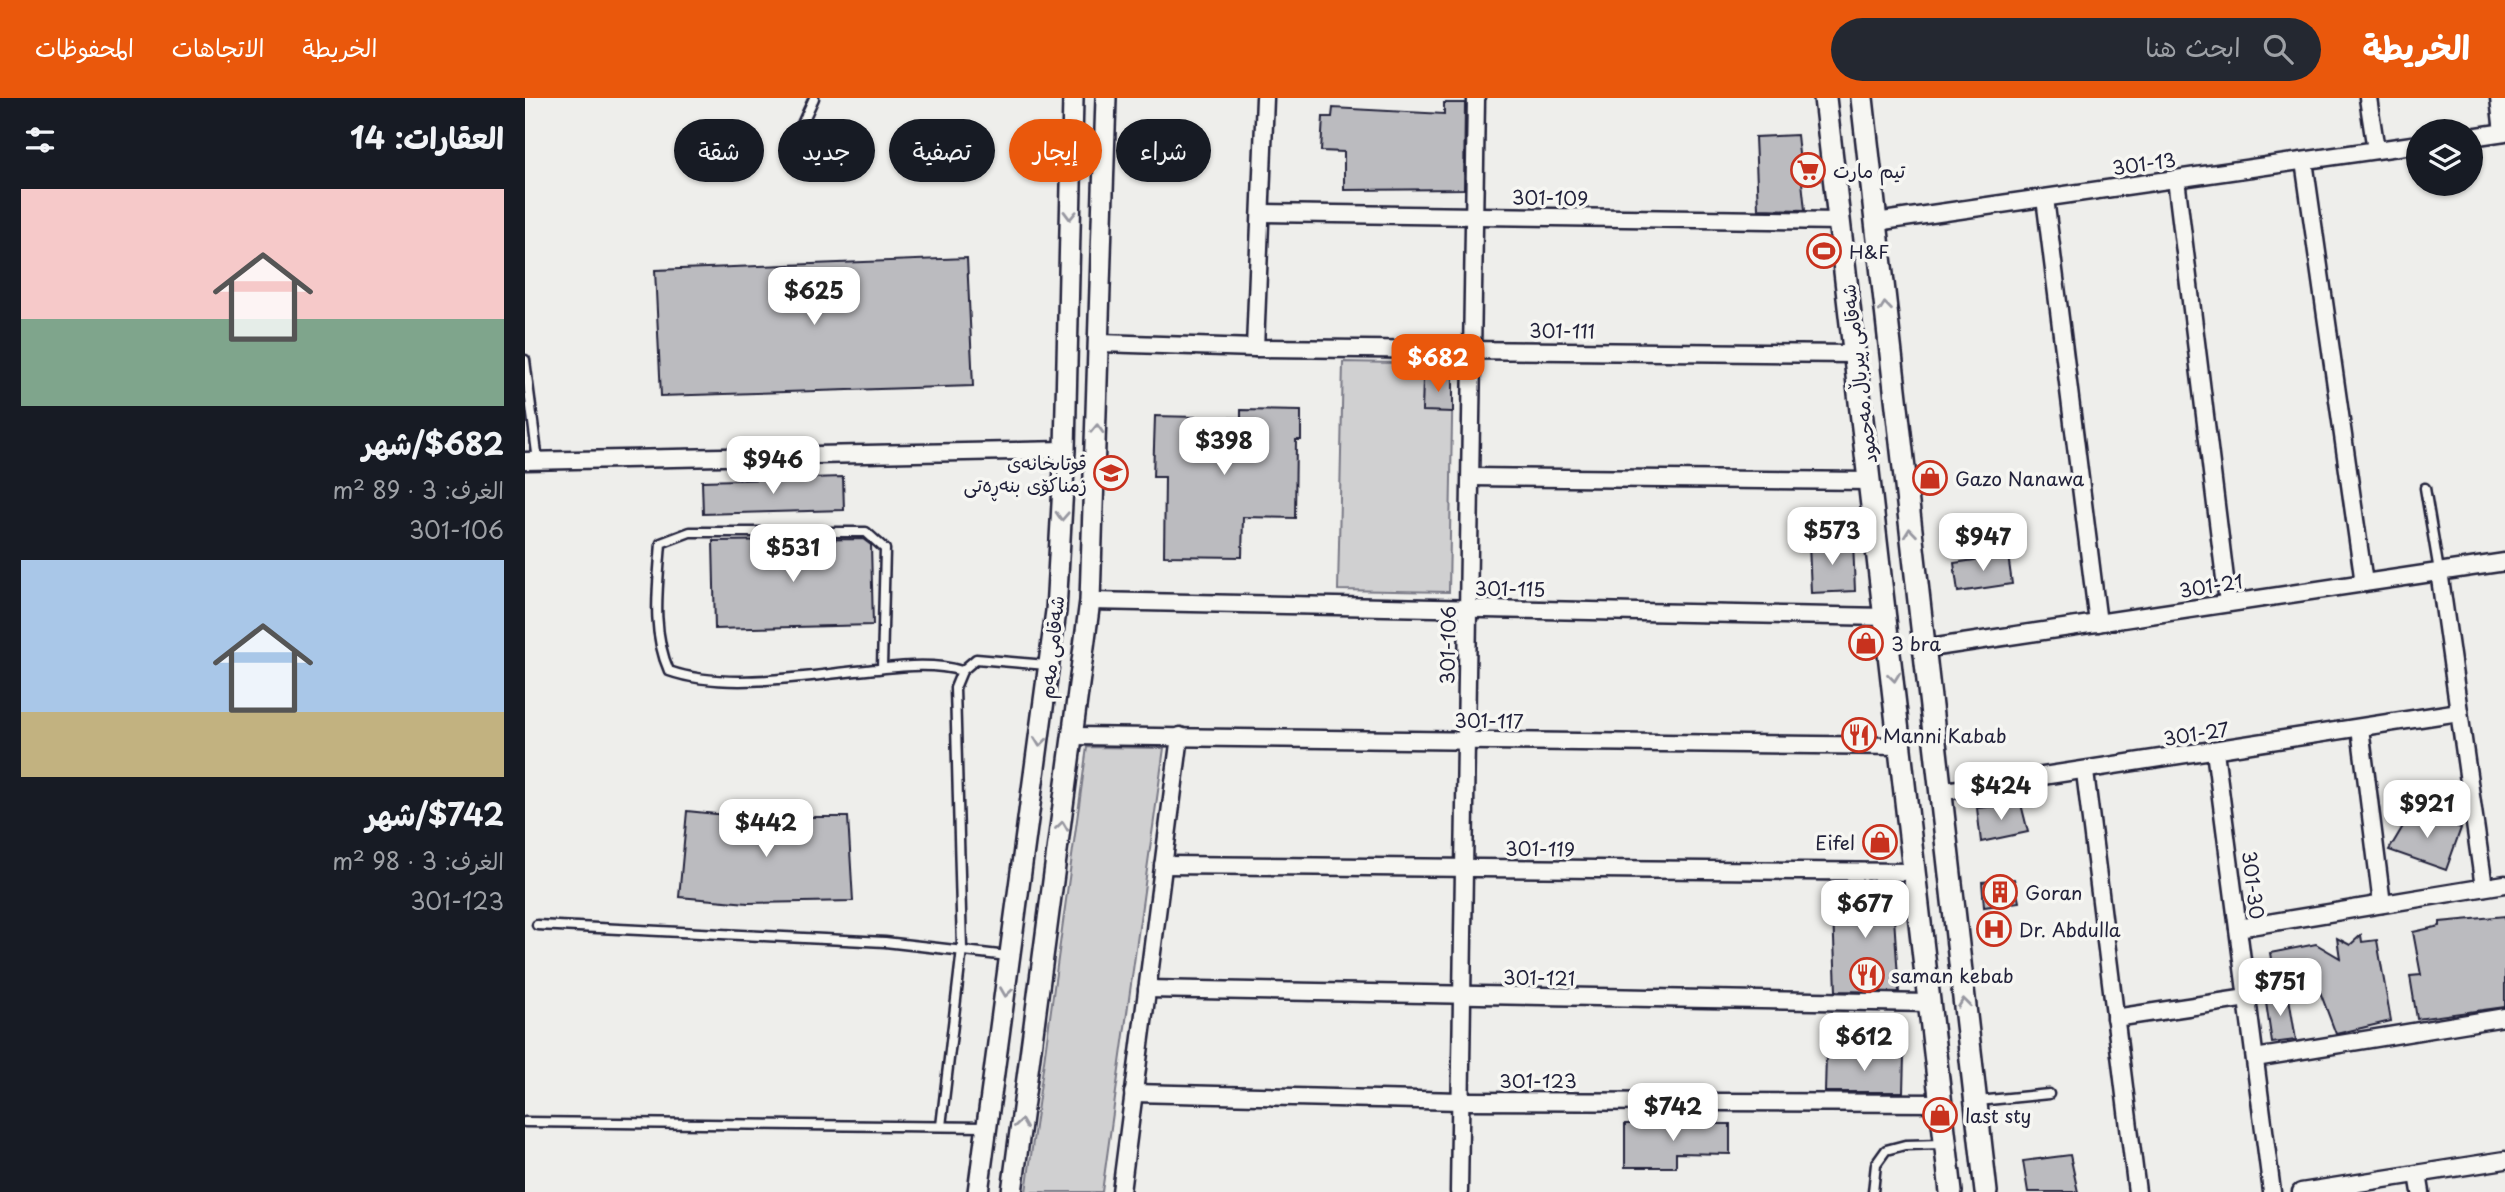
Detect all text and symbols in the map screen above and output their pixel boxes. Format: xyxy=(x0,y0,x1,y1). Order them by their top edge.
search box xyxy=(1831,18,2321,81)
text: الخريطة xyxy=(2363,21,2470,71)
text: ابحث هنا xyxy=(2145,27,2241,66)
text: المحفوظات xyxy=(35,29,134,65)
text: الاتجاهات xyxy=(172,29,265,65)
text: الخريطة xyxy=(303,29,377,65)
icon: search xyxy=(2259,30,2297,68)
text: العقارات: 14 xyxy=(350,114,504,159)
chip: شقة xyxy=(674,119,764,182)
chip: جديد xyxy=(778,119,875,182)
chip: تصفية xyxy=(889,119,995,182)
chip: إيجار xyxy=(1009,119,1102,182)
chip: شراء xyxy=(1116,119,1211,182)
map controls xyxy=(2406,119,2483,196)
button: layers xyxy=(2406,119,2483,196)
icon: filters xyxy=(21,121,59,159)
street label: 301-13 xyxy=(2110,145,2178,181)
supermarket icon: تیم مارت xyxy=(1789,151,1827,189)
place label: تیم مارت xyxy=(1833,156,1906,186)
street label: 301-109 xyxy=(1512,182,1588,212)
one-way arrow xyxy=(1063,210,1078,221)
sports icon: H&F xyxy=(1805,232,1843,270)
icon: home xyxy=(200,234,326,360)
place label: H&F xyxy=(1849,237,1889,265)
pin: $625 xyxy=(773,268,855,327)
text: $625 xyxy=(784,272,844,307)
street label: شەقامی پیرباڵ مەحمود xyxy=(1833,283,1883,465)
one-way arrow xyxy=(1878,301,1893,313)
street label: 301-111 xyxy=(1529,315,1595,345)
pin: $682 xyxy=(1397,334,1479,394)
text: $682 xyxy=(1408,339,1468,374)
pin: $398 xyxy=(1183,418,1265,477)
text: $682/شهر xyxy=(362,420,504,465)
text: $398 xyxy=(1195,422,1253,457)
one-way arrow xyxy=(1089,423,1104,434)
pin: $946 xyxy=(732,436,814,496)
text: $946 xyxy=(743,441,803,476)
place label: قوتابخانەی زمناكۆی بنەڕەتی xyxy=(964,448,1087,502)
school or university icon: قوتابخانەی زمناكۆی بنەڕەتی xyxy=(1092,454,1130,492)
shop icon: Gazo Nanawa xyxy=(1911,459,1949,497)
place label: Gazo Nanawa xyxy=(1955,464,2084,492)
text: الغرف: 3 · 89 m² xyxy=(332,472,504,507)
pin: $573 xyxy=(1791,508,1873,567)
one-way arrow xyxy=(1054,511,1069,522)
text: 301-106 xyxy=(409,512,504,547)
text: $573 xyxy=(1803,512,1861,547)
pin: $947 xyxy=(1942,514,2024,573)
text: $947 xyxy=(1955,518,2011,553)
pin: $531 xyxy=(752,524,834,584)
one-way arrow xyxy=(1903,527,1918,539)
text: $531 xyxy=(766,529,820,564)
street label: 301-21 xyxy=(2177,566,2245,604)
street label: 301-115 xyxy=(1474,573,1546,603)
street label: شەقامی مەم xyxy=(1032,594,1072,700)
icon: home xyxy=(200,605,326,731)
street label: 301-106 xyxy=(1432,605,1462,685)
shop icon: 3 bra xyxy=(1847,624,1885,662)
place label: 3 bra xyxy=(1891,629,1941,657)
one-way arrow xyxy=(1886,671,1901,683)
street label: 301-117 xyxy=(1454,705,1524,735)
street label: 301-27 xyxy=(2161,714,2231,752)
restaurant icon: Manni Kabab xyxy=(1840,716,1878,754)
place label: Manni Kabab xyxy=(1883,721,2007,749)
one-way arrow xyxy=(1033,737,1048,748)
pin: $424 xyxy=(1960,762,2042,822)
text: $424 xyxy=(1971,767,2031,802)
pin: $921 xyxy=(2386,780,2468,840)
text: $921 xyxy=(2399,785,2455,820)
text: $742/شهر xyxy=(366,791,504,836)
pin: $442 xyxy=(725,800,807,859)
text: $442 xyxy=(735,804,797,839)
one-way arrow xyxy=(1055,820,1070,832)
shop icon: Eifel xyxy=(1861,823,1899,861)
place label: Eifel xyxy=(1815,828,1855,856)
street label: 301-119 xyxy=(1505,833,1575,863)
text: الغرف: 3 · 98 m² xyxy=(332,843,504,878)
street label: 301-30 xyxy=(2236,849,2272,921)
building icon: Goran xyxy=(1981,873,2019,911)
place label: Goran xyxy=(2025,878,2082,906)
pin: $677 xyxy=(1824,880,1906,940)
text: 301-123 xyxy=(410,883,504,918)
text: $677 xyxy=(1837,885,1893,920)
hospital icon: Dr. Abdulla xyxy=(1975,910,2013,948)
place label: Dr. Abdulla xyxy=(2019,915,2121,943)
restaurant icon: saman kebab xyxy=(1848,956,1886,994)
pin: $751 xyxy=(2239,958,2321,1018)
place label: saman kebab xyxy=(1891,961,2014,989)
street label: 301-121 xyxy=(1503,962,1575,992)
text: $751 xyxy=(2255,963,2305,998)
one-way arrow xyxy=(999,986,1014,998)
one-way arrow xyxy=(1956,997,1971,1008)
pin: $612 xyxy=(1823,1014,1905,1073)
text: $612 xyxy=(1835,1018,1893,1053)
street label: 301-123 xyxy=(1499,1066,1577,1094)
pin: $742 xyxy=(1632,1084,1714,1143)
text: $742 xyxy=(1644,1088,1702,1123)
shop icon: last sty xyxy=(1921,1096,1959,1134)
place label: last sty xyxy=(1965,1101,2031,1129)
one-way arrow xyxy=(1014,1119,1029,1130)

